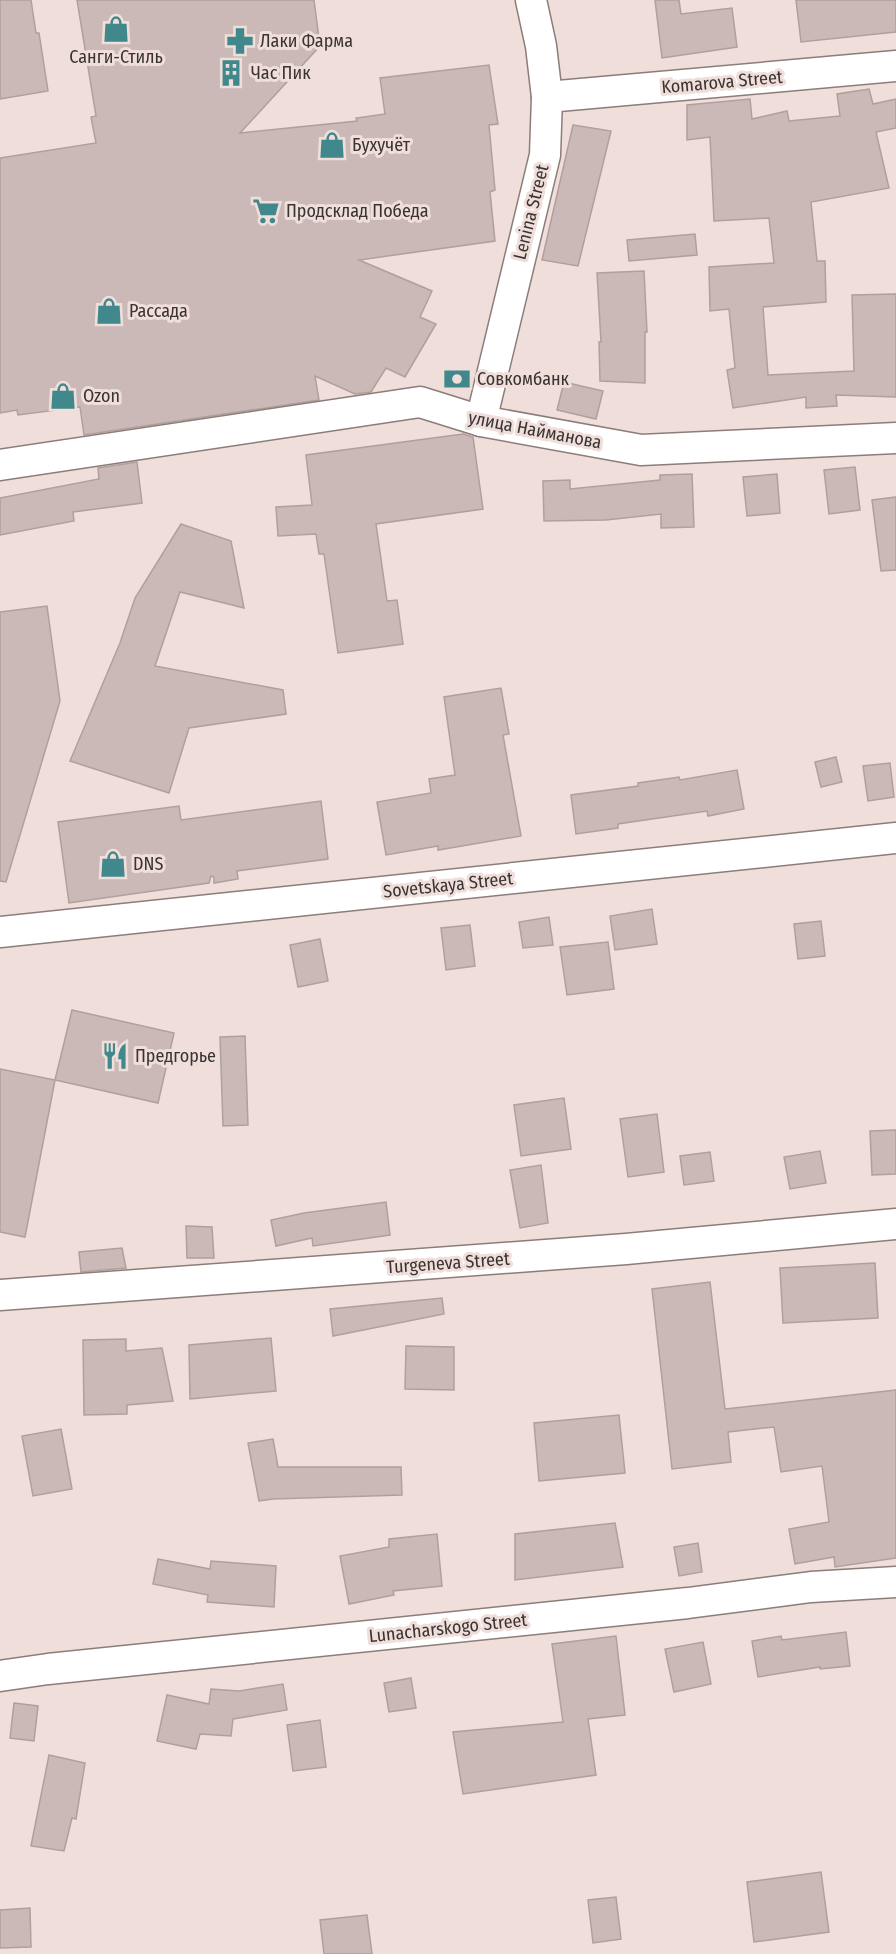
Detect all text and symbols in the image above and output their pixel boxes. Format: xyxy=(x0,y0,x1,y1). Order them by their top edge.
shop icon: Санги-Стиль xyxy=(101,14,131,44)
pharmacy icon: Лаки Фарма xyxy=(225,26,255,56)
place label: Лаки Фарма xyxy=(260,30,353,52)
place label: Санги-Стиль xyxy=(69,46,163,68)
building icon: Час Пик xyxy=(216,58,246,88)
place label: Час Пик xyxy=(251,62,311,84)
street label: Komarova Street xyxy=(660,66,784,98)
shop icon: Бухучёт xyxy=(317,130,347,160)
place label: Бухучёт xyxy=(352,134,411,156)
street label: Lenina Street xyxy=(509,162,553,262)
supermarket icon: Продсклад Победа xyxy=(251,196,281,226)
place label: Продсклад Победа xyxy=(286,200,429,222)
shop icon: Рассада xyxy=(94,296,124,326)
place label: Рассада xyxy=(129,300,188,322)
bank icon: Совкомбанк xyxy=(442,364,472,394)
place label: Совкомбанк xyxy=(477,368,570,390)
shop icon: Ozon xyxy=(48,381,78,411)
place label: Ozon xyxy=(83,385,120,407)
street label: улица Найманова xyxy=(467,406,604,454)
shop icon: DNS xyxy=(98,849,128,879)
place label: DNS xyxy=(133,853,163,875)
street label: Sovetskaya Street xyxy=(382,867,514,903)
restaurant icon: Предгорье xyxy=(100,1041,130,1071)
place label: Предгорье xyxy=(135,1045,216,1067)
street label: Turgeneva Street xyxy=(386,1248,510,1278)
street label: Lunacharskogo Street xyxy=(368,1609,528,1647)

